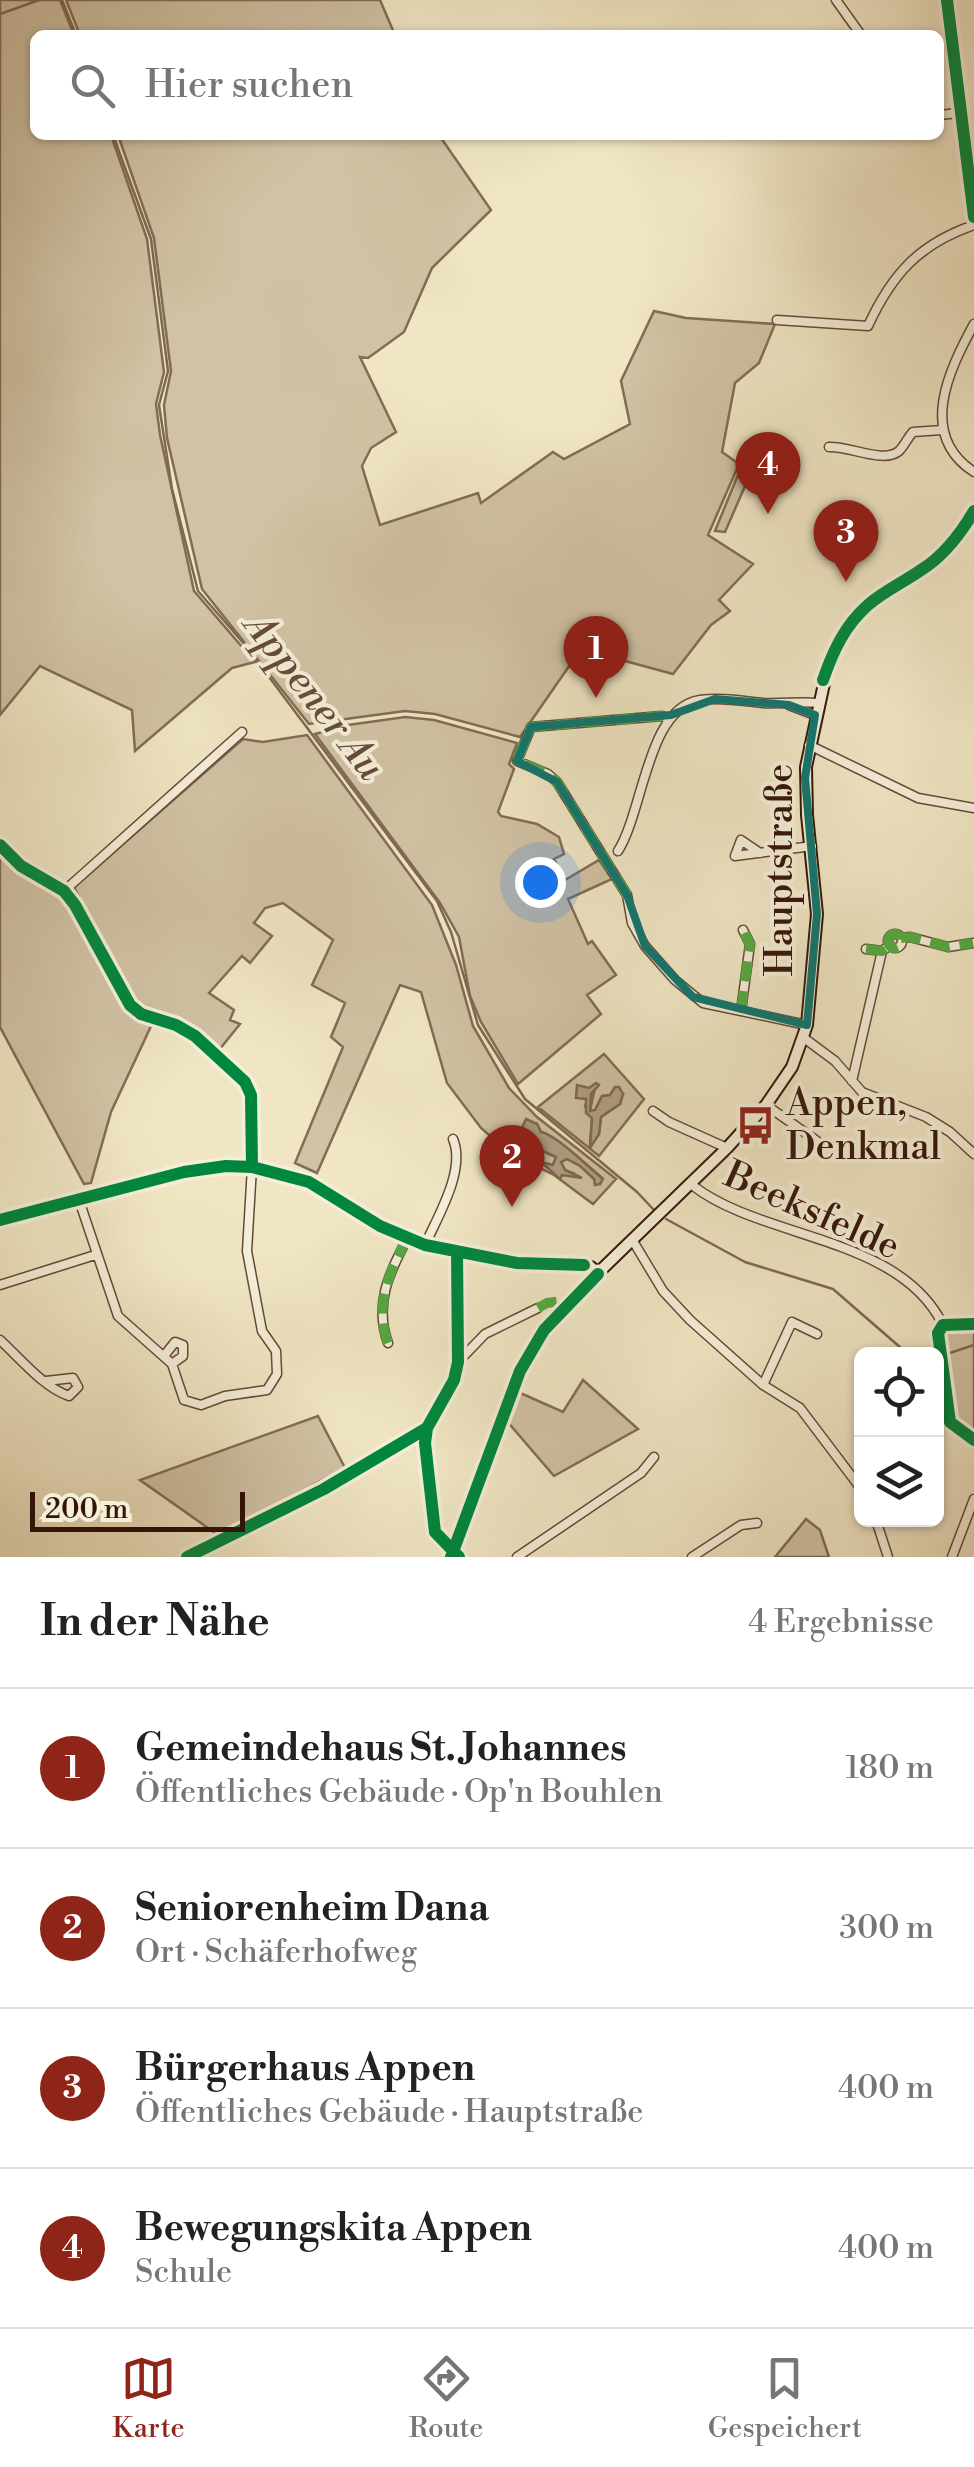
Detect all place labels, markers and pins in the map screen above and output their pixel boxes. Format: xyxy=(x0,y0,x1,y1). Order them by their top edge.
pin: 4 xyxy=(736,432,800,514)
pin: 3 xyxy=(814,500,878,582)
pin: 1 xyxy=(564,616,628,698)
place label: Appen, Denkmal xyxy=(785,1080,941,1171)
bus stop icon: Appen, Denkmal xyxy=(735,1104,777,1146)
pin: 2 xyxy=(480,1124,544,1207)

